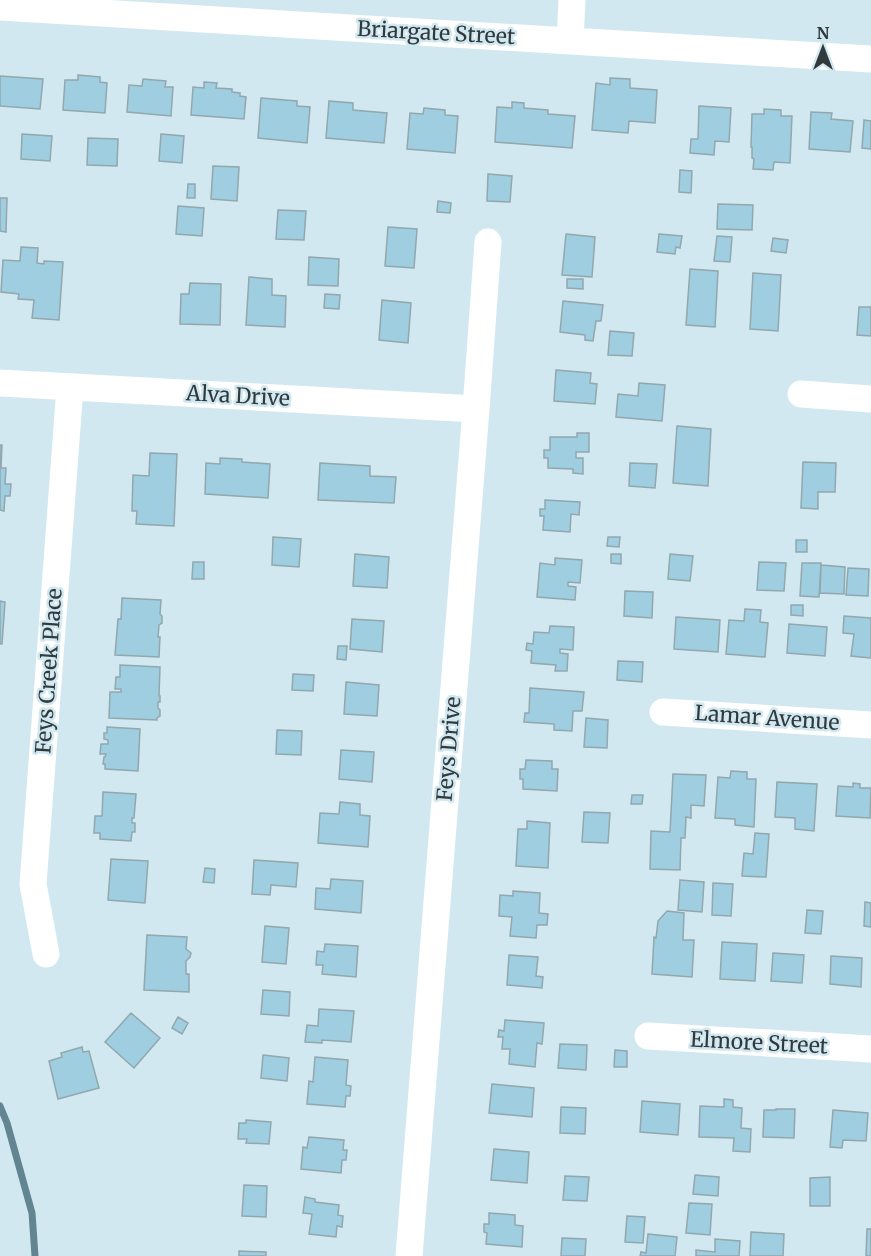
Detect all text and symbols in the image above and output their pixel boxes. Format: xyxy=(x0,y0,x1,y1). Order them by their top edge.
street label: Briargate Street xyxy=(356,15,516,50)
north arrow xyxy=(793,18,853,78)
text: N xyxy=(817,23,830,43)
street label: Alva Drive xyxy=(184,379,291,412)
street label: Feys Creek Place xyxy=(29,587,68,755)
street label: Feys Drive xyxy=(430,695,467,802)
street label: Lamar Avenue xyxy=(694,699,840,736)
street label: Elmore Street xyxy=(689,1025,829,1060)

